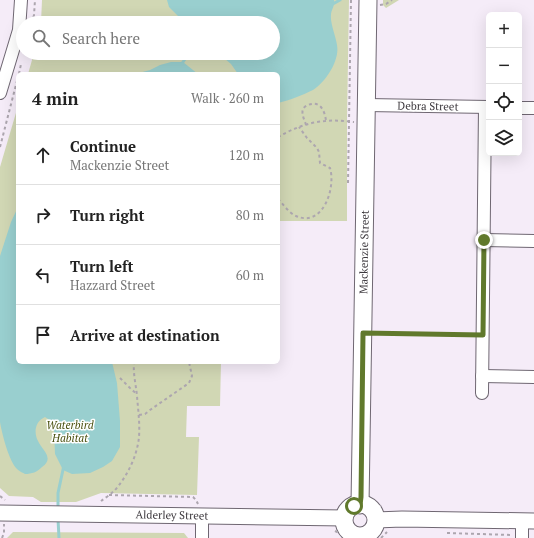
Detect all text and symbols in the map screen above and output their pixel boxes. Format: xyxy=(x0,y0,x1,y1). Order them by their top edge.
map controls xyxy=(486,12,522,156)
button: + xyxy=(486,12,522,48)
search box xyxy=(16,16,280,60)
icon: search xyxy=(30,27,52,49)
text: Search here xyxy=(62,28,140,48)
button: − xyxy=(486,48,522,84)
button: locate xyxy=(486,84,522,120)
text: 4 min xyxy=(32,87,79,110)
text: Walk · 260 m xyxy=(191,89,264,107)
street label: Debra Street xyxy=(397,98,459,114)
button: layers xyxy=(486,120,522,156)
text: Continue xyxy=(70,136,136,156)
icon: ahead xyxy=(32,144,54,166)
text: 120 m xyxy=(229,146,264,164)
text: Mackenzie Street xyxy=(70,156,169,174)
icon: right xyxy=(32,204,54,226)
text: Turn right xyxy=(70,205,145,225)
text: 80 m xyxy=(236,206,264,224)
street label: Mackenzie Street xyxy=(356,210,372,294)
route end xyxy=(475,231,493,249)
text: Turn left xyxy=(70,256,134,276)
icon: left xyxy=(32,264,54,286)
text: 60 m xyxy=(236,266,264,284)
text: Hazzard Street xyxy=(70,276,155,294)
icon: arrive xyxy=(32,324,54,346)
text: Arrive at destination xyxy=(70,325,220,345)
park label: Waterbird Habitat xyxy=(46,418,94,445)
route start xyxy=(345,497,363,515)
street label: Alderley Street xyxy=(135,507,209,523)

